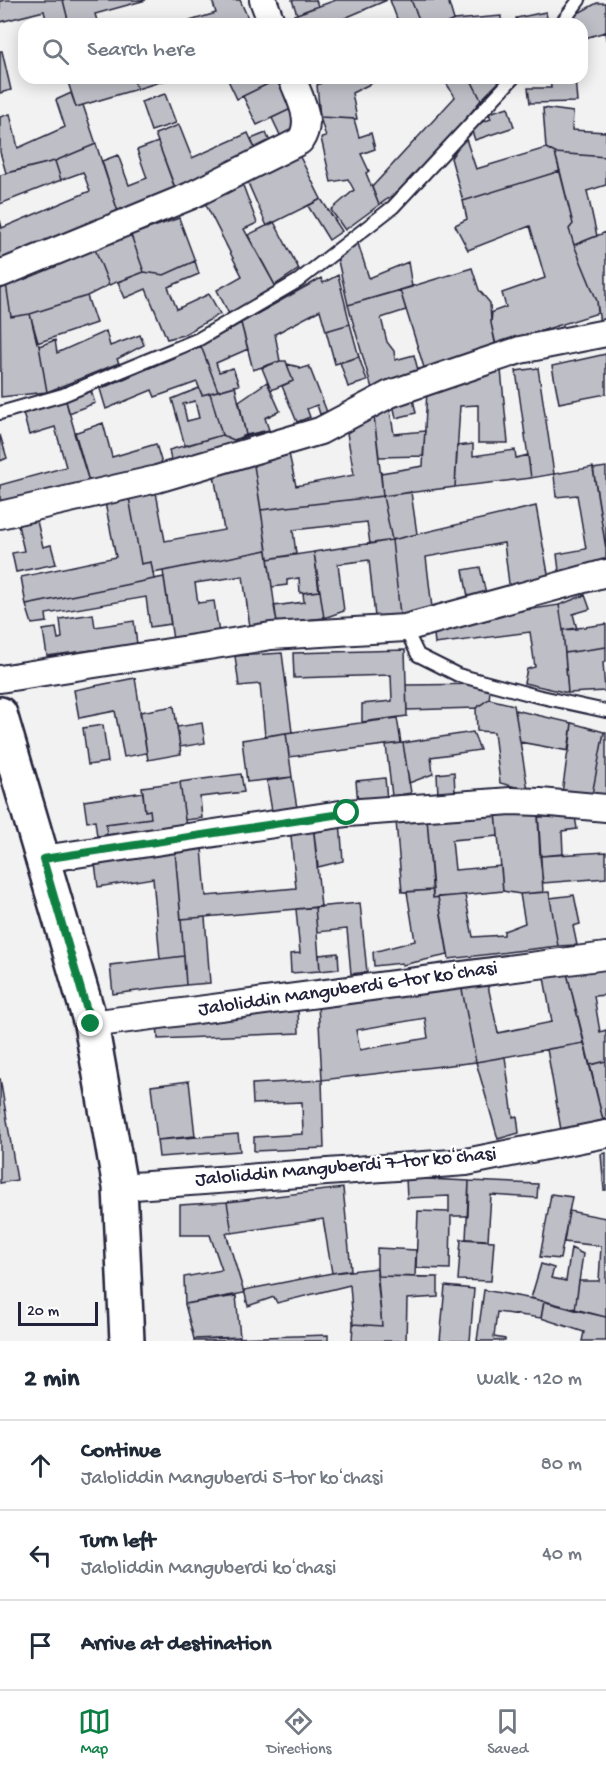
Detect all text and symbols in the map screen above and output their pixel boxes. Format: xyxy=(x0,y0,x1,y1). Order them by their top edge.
search box xyxy=(18,18,588,84)
icon: search xyxy=(39,35,72,68)
text: Search here xyxy=(87,38,195,64)
route start xyxy=(333,799,359,825)
street label: Jaloliddin Manguberdi 6-tor koʻchasi xyxy=(197,958,499,1022)
route end xyxy=(77,1010,103,1036)
street label: Jaloliddin Manguberdi 7-tor koʻchasi xyxy=(194,1143,498,1193)
scale bar xyxy=(18,1299,98,1326)
text: 20 m xyxy=(27,1303,59,1322)
text: 2 min xyxy=(24,1365,79,1396)
text: Walk · 120 m xyxy=(477,1369,582,1392)
text: Continue xyxy=(81,1439,161,1465)
icon: ahead xyxy=(24,1449,57,1482)
text: 80 m xyxy=(541,1454,582,1477)
text: Jaloliddin Manguberdi 5-tor koʻchasi xyxy=(81,1468,383,1491)
text: Turn left xyxy=(81,1529,155,1555)
icon: left xyxy=(24,1539,57,1572)
text: 40 m xyxy=(542,1544,582,1567)
text: Jaloliddin Manguberdi koʻchasi xyxy=(81,1558,336,1581)
icon: arrive xyxy=(24,1629,57,1662)
text: Arrive at destination xyxy=(81,1632,271,1658)
tab: Map xyxy=(78,1705,111,1760)
tab: Directions xyxy=(266,1705,332,1760)
tab: Saved xyxy=(487,1705,528,1760)

